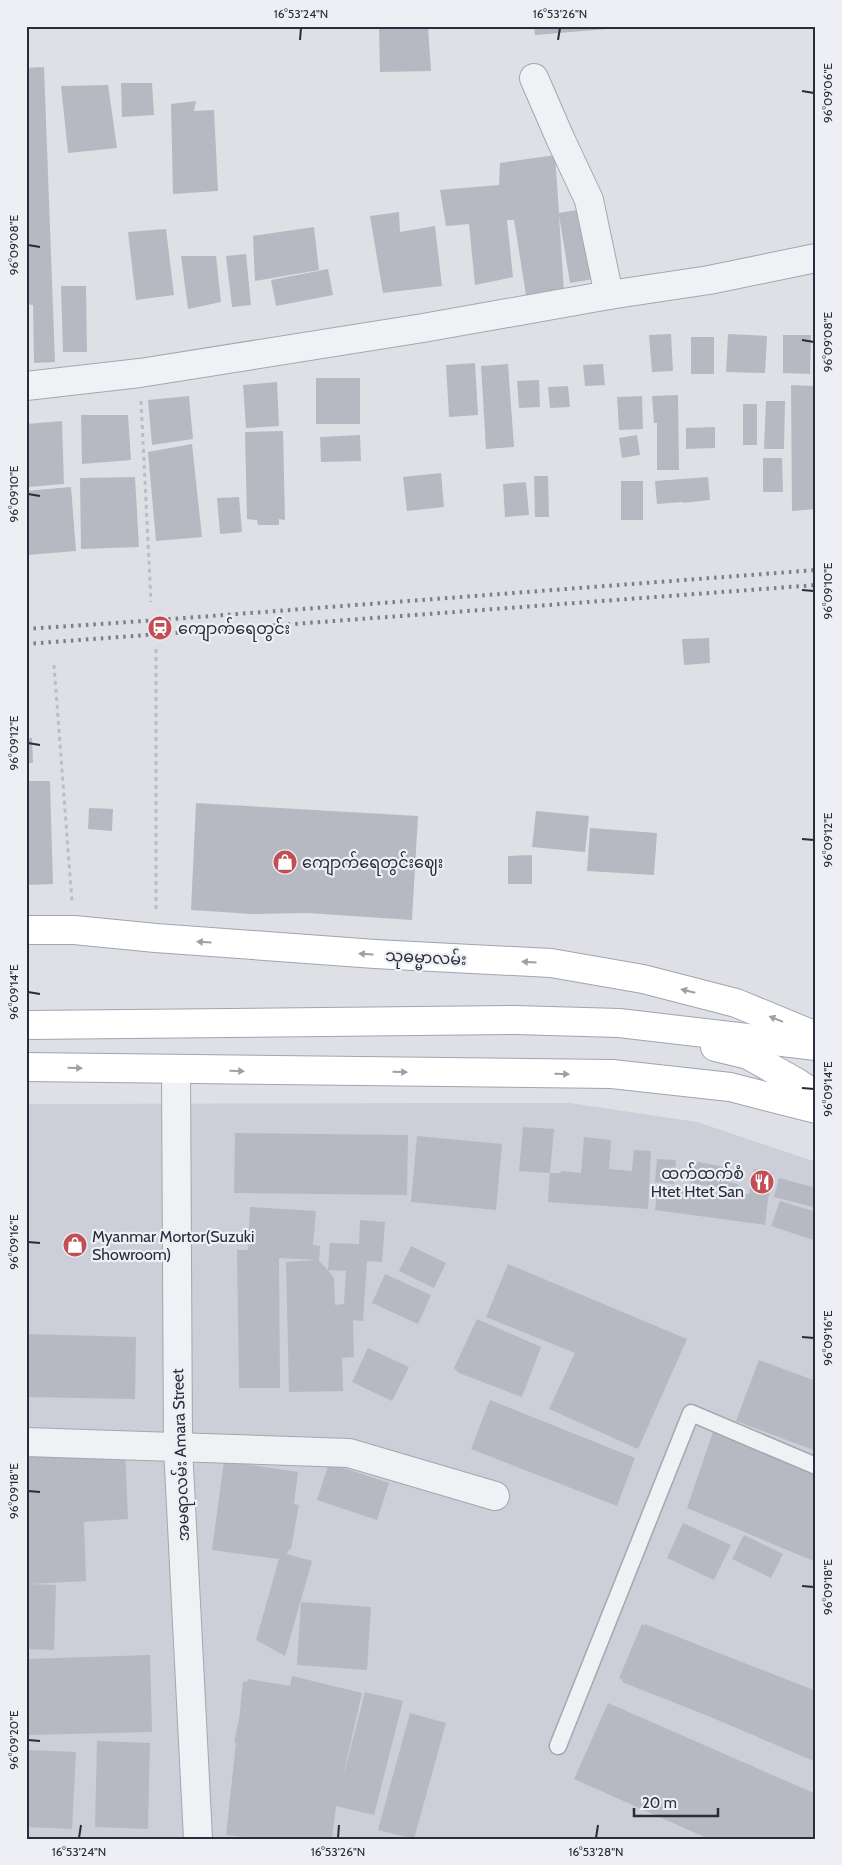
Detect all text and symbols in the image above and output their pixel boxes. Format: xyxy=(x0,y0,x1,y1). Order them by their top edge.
text: 16°53'24"N xyxy=(274,6,328,21)
text: 16°53'26"N xyxy=(533,6,587,21)
text: 96°09'06"E xyxy=(820,63,835,123)
text: 96°09'08"E xyxy=(6,214,21,275)
text: 96°09'08"E xyxy=(820,311,835,372)
text: 96°09'10"E xyxy=(6,465,21,523)
text: 96°09'10"E xyxy=(820,562,835,620)
station icon: ကျောက်ရေတွင်း xyxy=(147,615,173,641)
place label: ကျောက်ရေတွင်း xyxy=(178,617,290,642)
text: 96°09'12"E xyxy=(6,715,21,770)
text: 96°09'12"E xyxy=(820,812,835,867)
shop icon: ကျောက်ရေတွင်းဈေး xyxy=(272,849,298,875)
place label: ကျောက်ရေတွင်းဈေး xyxy=(302,851,443,876)
one-way arrow xyxy=(196,938,212,946)
street label: သုဓမ္မာလမ်း xyxy=(385,944,467,974)
one-way arrow xyxy=(358,949,374,957)
one-way arrow xyxy=(521,957,537,965)
text: 96°09'14"E xyxy=(6,964,21,1020)
one-way arrow xyxy=(681,986,696,994)
one-way arrow xyxy=(769,1015,783,1023)
text: 96°09'14"E xyxy=(820,1061,835,1117)
one-way arrow xyxy=(67,1065,83,1073)
one-way arrow xyxy=(230,1067,246,1075)
one-way arrow xyxy=(392,1068,408,1076)
one-way arrow xyxy=(555,1070,571,1078)
place label: ထက်ထက်စံ Htet Htet San xyxy=(651,1162,744,1201)
restaurant icon: ထက်ထက်စံ Htet Htet San xyxy=(749,1169,775,1195)
text: 96°09'16"E xyxy=(6,1214,21,1270)
place label: Myanmar Mortor(Suzuki Showroom) xyxy=(92,1227,254,1264)
shop icon: Myanmar Mortor(Suzuki Showroom) xyxy=(62,1232,88,1258)
text: 96°09'16"E xyxy=(820,1310,835,1366)
street label: အမရာလမ်း Amara Street xyxy=(166,1367,197,1542)
text: 96°09'18"E xyxy=(6,1463,21,1519)
text: 96°09'18"E xyxy=(820,1559,835,1615)
text: 96°09'20"E xyxy=(6,1710,21,1770)
scale bar xyxy=(634,1785,718,1817)
text: 20 m xyxy=(642,1794,677,1812)
text: 16°53'24"N xyxy=(52,1844,106,1859)
text: 16°53'26"N xyxy=(311,1844,365,1859)
text: 16°53'28"N xyxy=(568,1844,624,1859)

